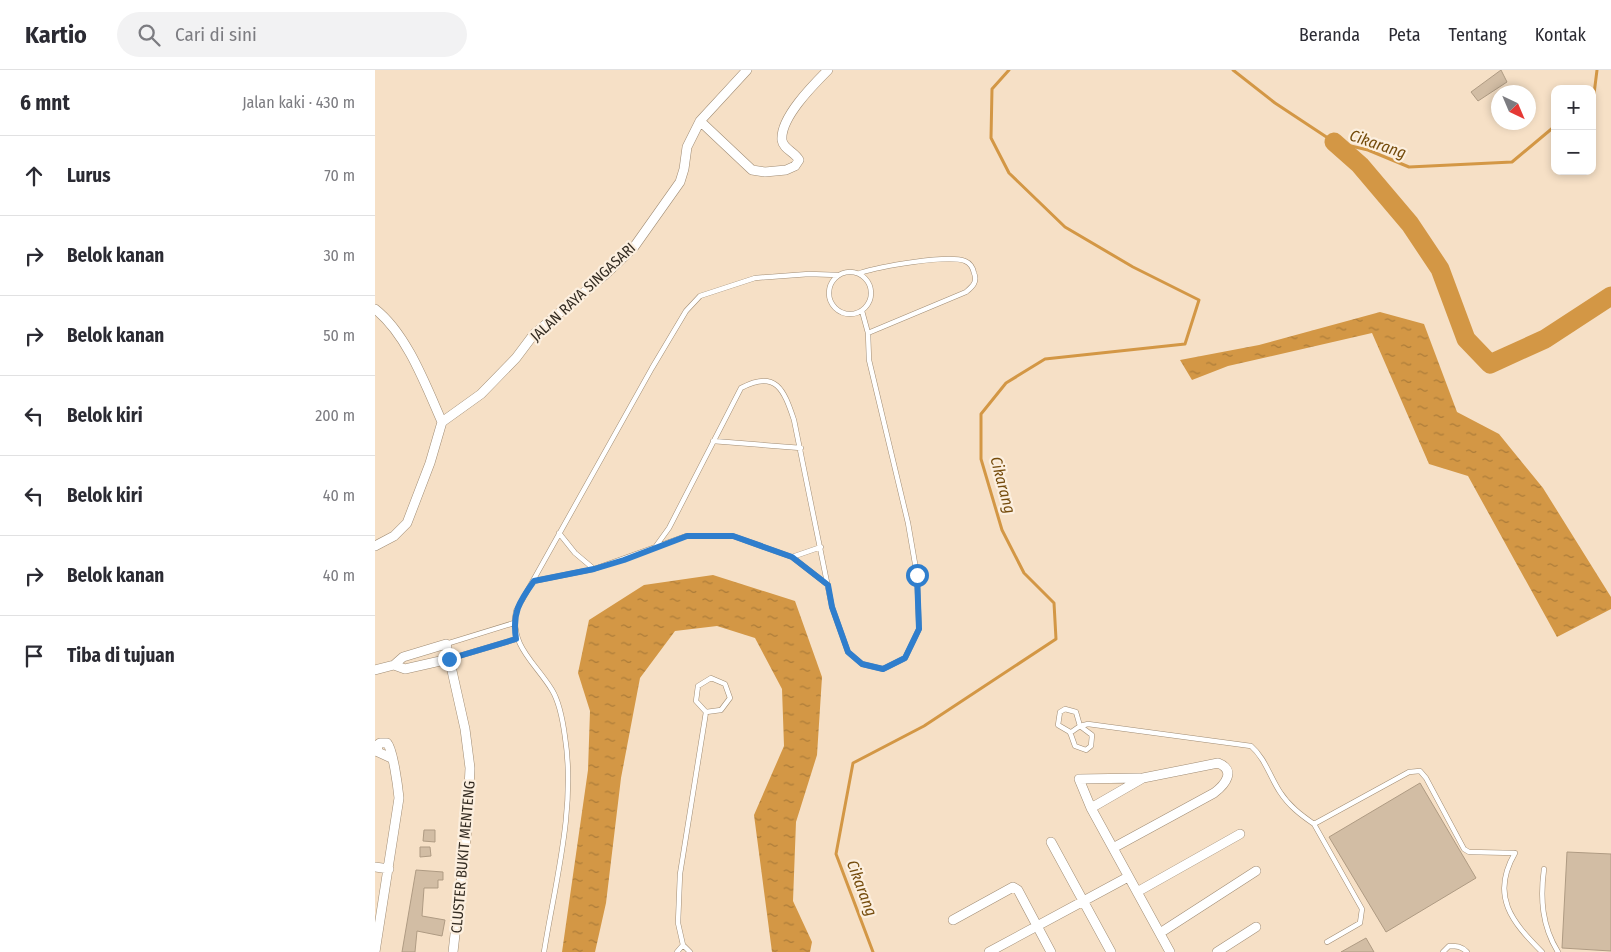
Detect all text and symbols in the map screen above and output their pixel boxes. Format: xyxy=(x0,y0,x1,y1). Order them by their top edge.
search box xyxy=(117,12,467,57)
text: Kartio xyxy=(25,21,87,49)
icon: search xyxy=(135,21,163,49)
text: Cari di sini xyxy=(175,23,257,46)
text: Beranda xyxy=(1299,24,1360,46)
text: Peta xyxy=(1388,24,1421,46)
text: Tentang xyxy=(1449,24,1507,46)
text: Kontak xyxy=(1535,24,1586,46)
north arrow xyxy=(1491,85,1536,130)
map controls xyxy=(1551,85,1596,175)
button: + xyxy=(1551,85,1596,130)
text: 6 mnt xyxy=(20,90,70,116)
text: Jalan kaki · 430 m xyxy=(242,93,355,112)
water label: Cikarang xyxy=(1347,126,1409,162)
button: − xyxy=(1551,130,1596,175)
icon: ahead xyxy=(20,162,48,190)
text: Lurus xyxy=(67,164,111,187)
text: 70 m xyxy=(324,166,355,185)
street label: JALAN RAYA SINGASARI xyxy=(527,239,639,345)
icon: right xyxy=(20,242,48,270)
text: Belok kanan xyxy=(67,244,164,267)
text: 30 m xyxy=(323,246,355,265)
icon: right xyxy=(20,322,48,350)
text: Belok kanan xyxy=(67,324,164,347)
text: 50 m xyxy=(323,326,355,345)
icon: left xyxy=(20,402,48,430)
text: Belok kiri xyxy=(67,404,143,427)
text: 200 m xyxy=(315,406,355,425)
water label: Cikarang xyxy=(986,454,1020,516)
icon: left xyxy=(20,482,48,510)
text: Belok kiri xyxy=(67,484,143,507)
text: 40 m xyxy=(323,486,355,505)
icon: right xyxy=(20,562,48,590)
text: Belok kanan xyxy=(67,564,164,587)
route start xyxy=(906,564,929,587)
text: 40 m xyxy=(323,566,355,585)
icon: arrive xyxy=(20,642,48,670)
text: Tiba di tujuan xyxy=(67,644,175,667)
route end xyxy=(438,648,461,671)
street label: CLUSTER BUKIT MENTENG xyxy=(447,780,479,934)
water label: Cikarang xyxy=(843,857,881,919)

